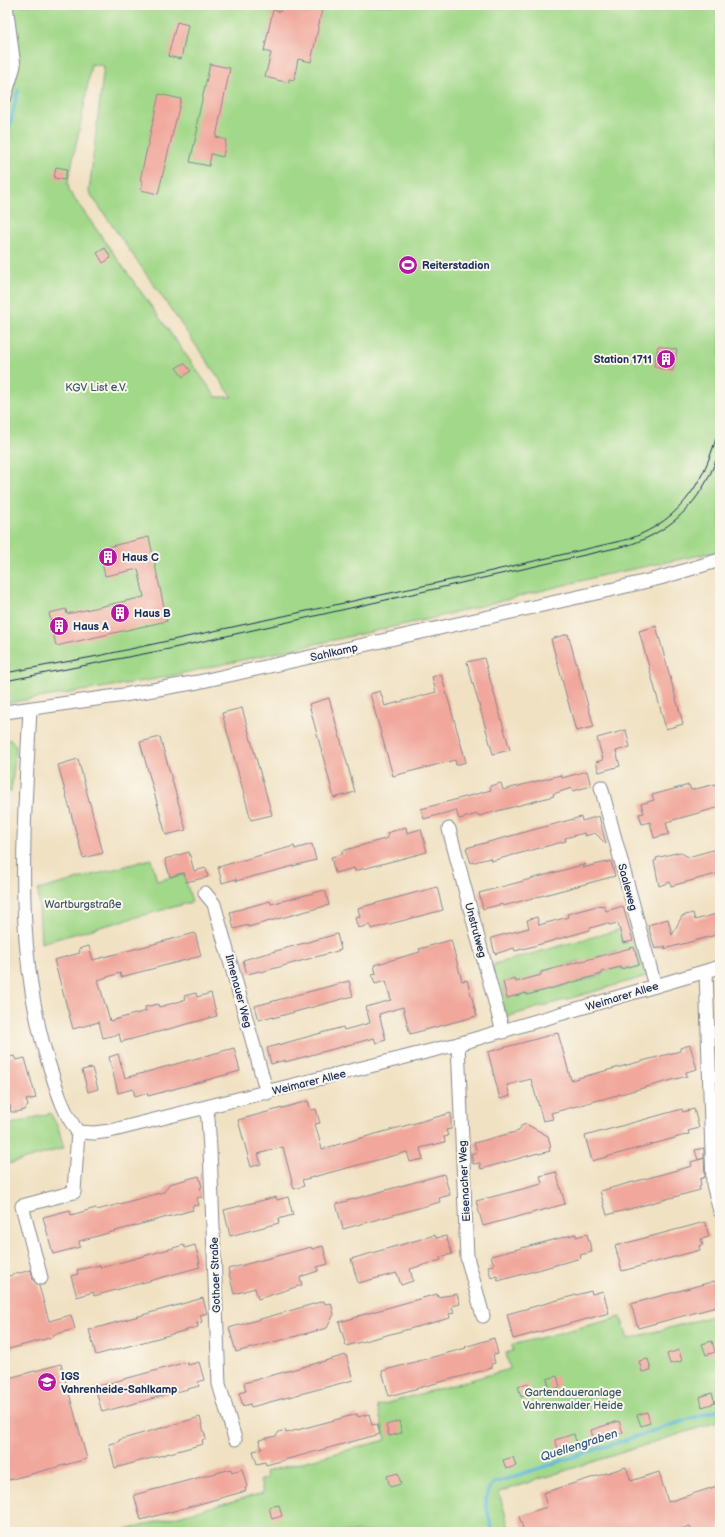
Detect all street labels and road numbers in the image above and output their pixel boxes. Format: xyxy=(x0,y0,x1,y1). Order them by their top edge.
street label: Sahlkamp xyxy=(309,641,359,664)
street label: Saaleweg xyxy=(615,862,640,912)
street label: Unstrutweg xyxy=(462,901,489,959)
street label: Ilmenauer Weg xyxy=(222,953,255,1029)
street label: Weimarer Allee xyxy=(584,979,661,1014)
street label: Weimarer Allee xyxy=(271,1067,348,1098)
street label: Eisenacher Weg xyxy=(456,1140,473,1222)
street label: Gothaer Straße xyxy=(208,1236,223,1313)

